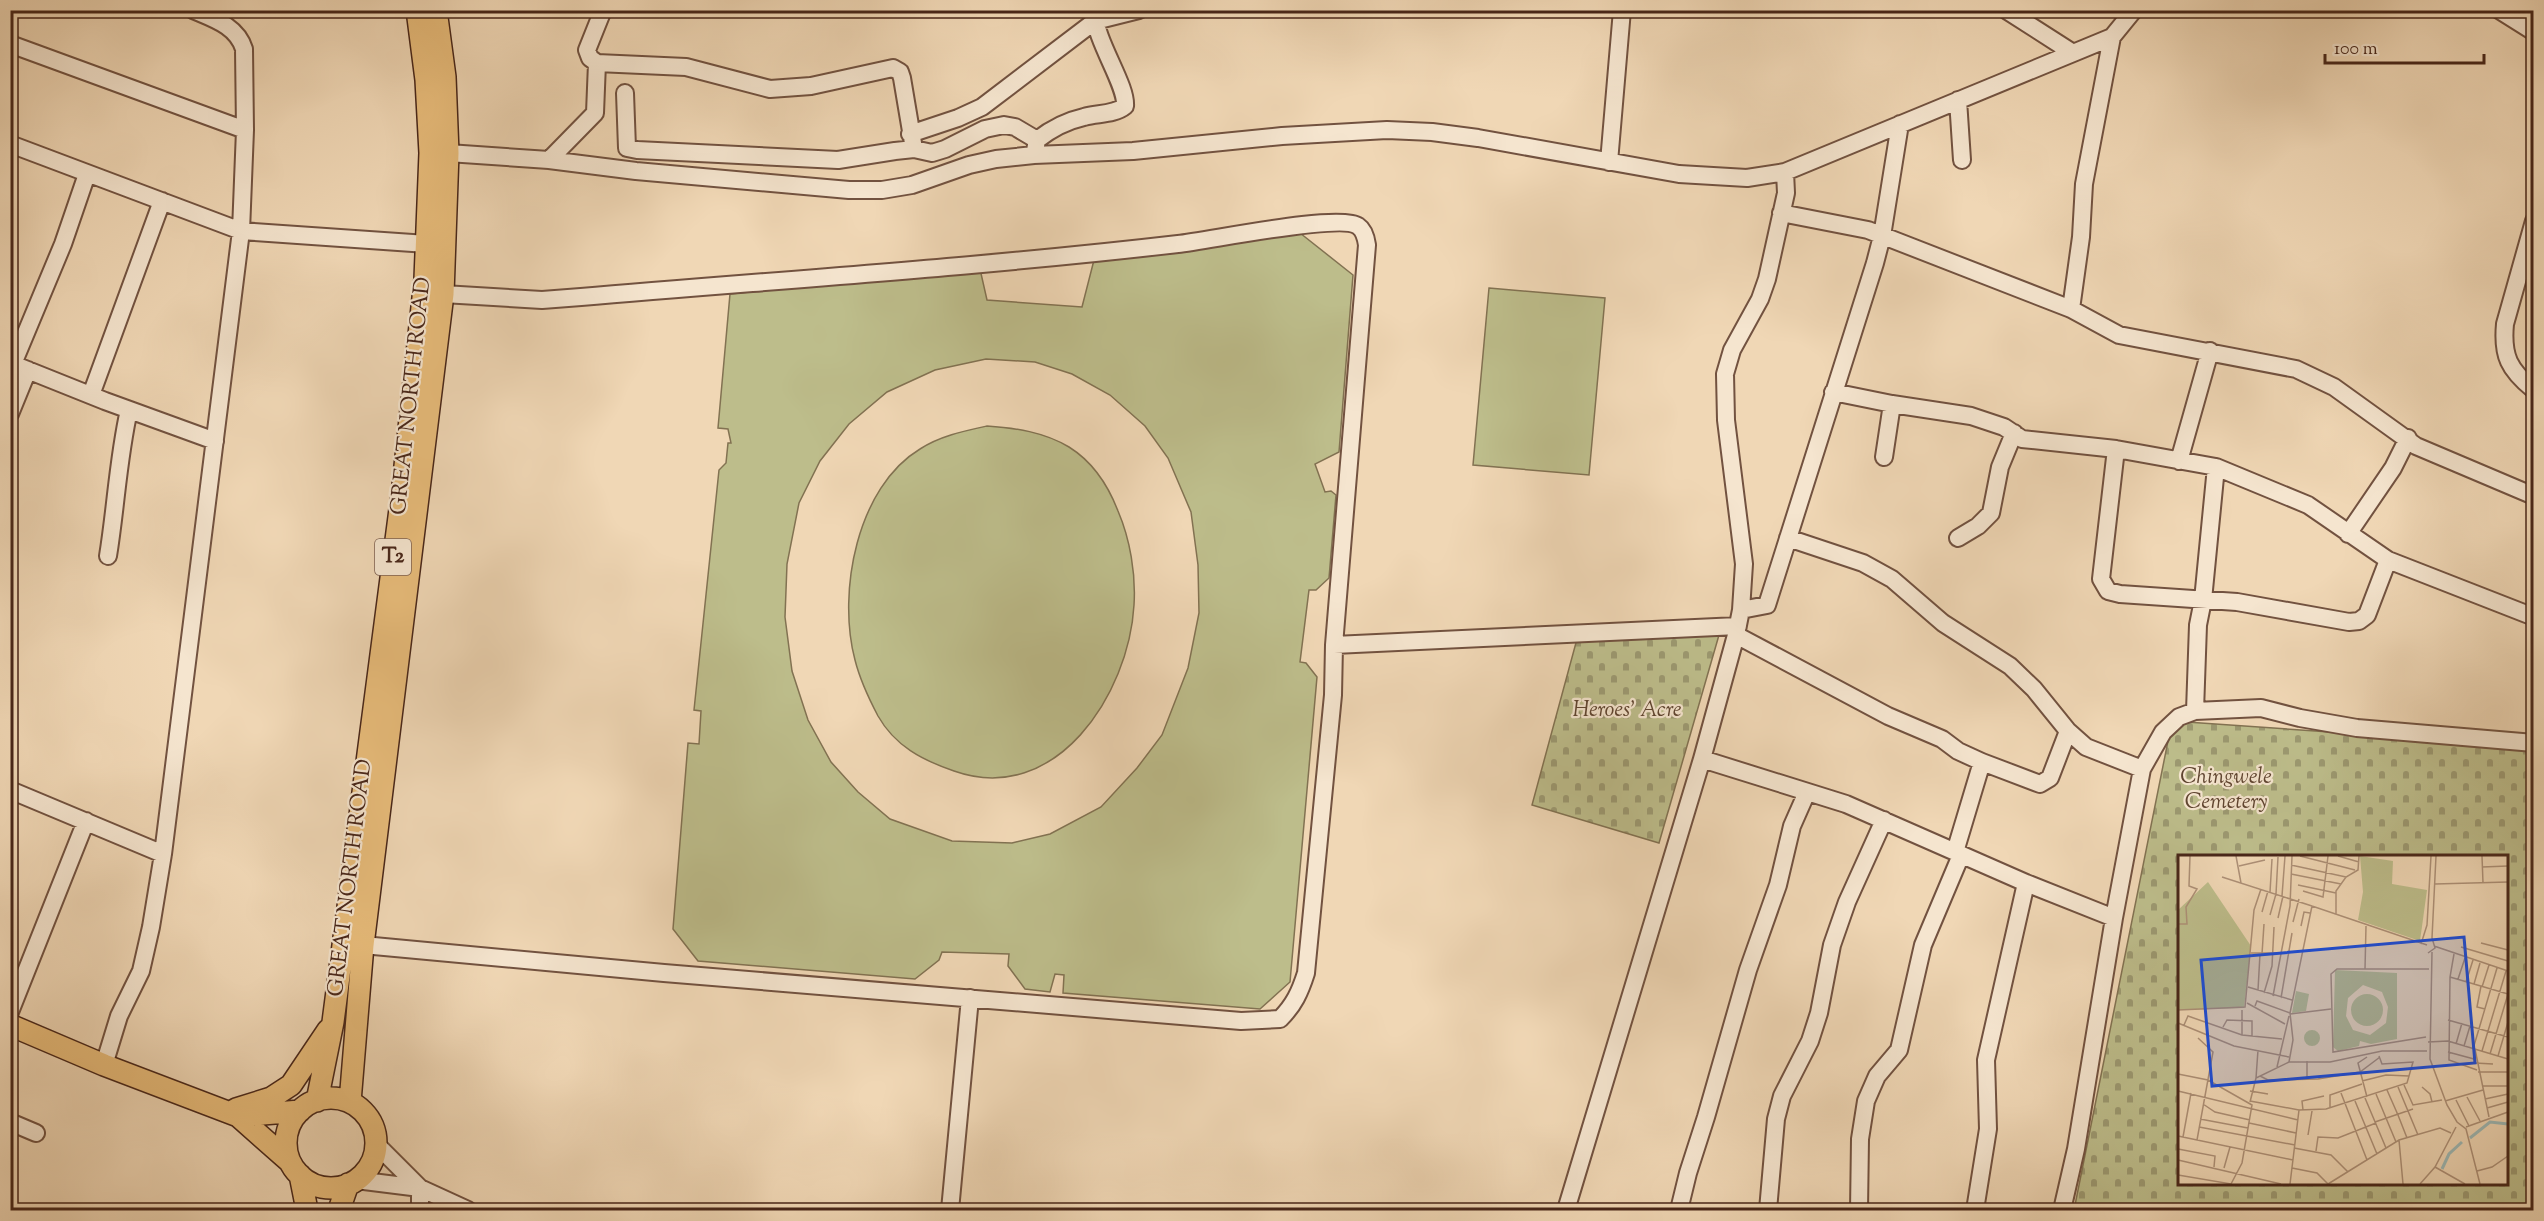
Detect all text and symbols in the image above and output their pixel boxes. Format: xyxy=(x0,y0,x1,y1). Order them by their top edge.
scale bar xyxy=(2325,27,2484,65)
text: 100 m xyxy=(2334,37,2378,63)
street label: GREAT NORTH ROAD xyxy=(384,275,440,517)
road number: T2 xyxy=(375,539,411,575)
park label: Heroes' Acre xyxy=(1572,695,1682,727)
street label: GREAT NORTH ROAD xyxy=(321,757,381,999)
park label: Chingwele Cemetery xyxy=(2180,762,2272,819)
inset map xyxy=(2178,855,2508,1185)

